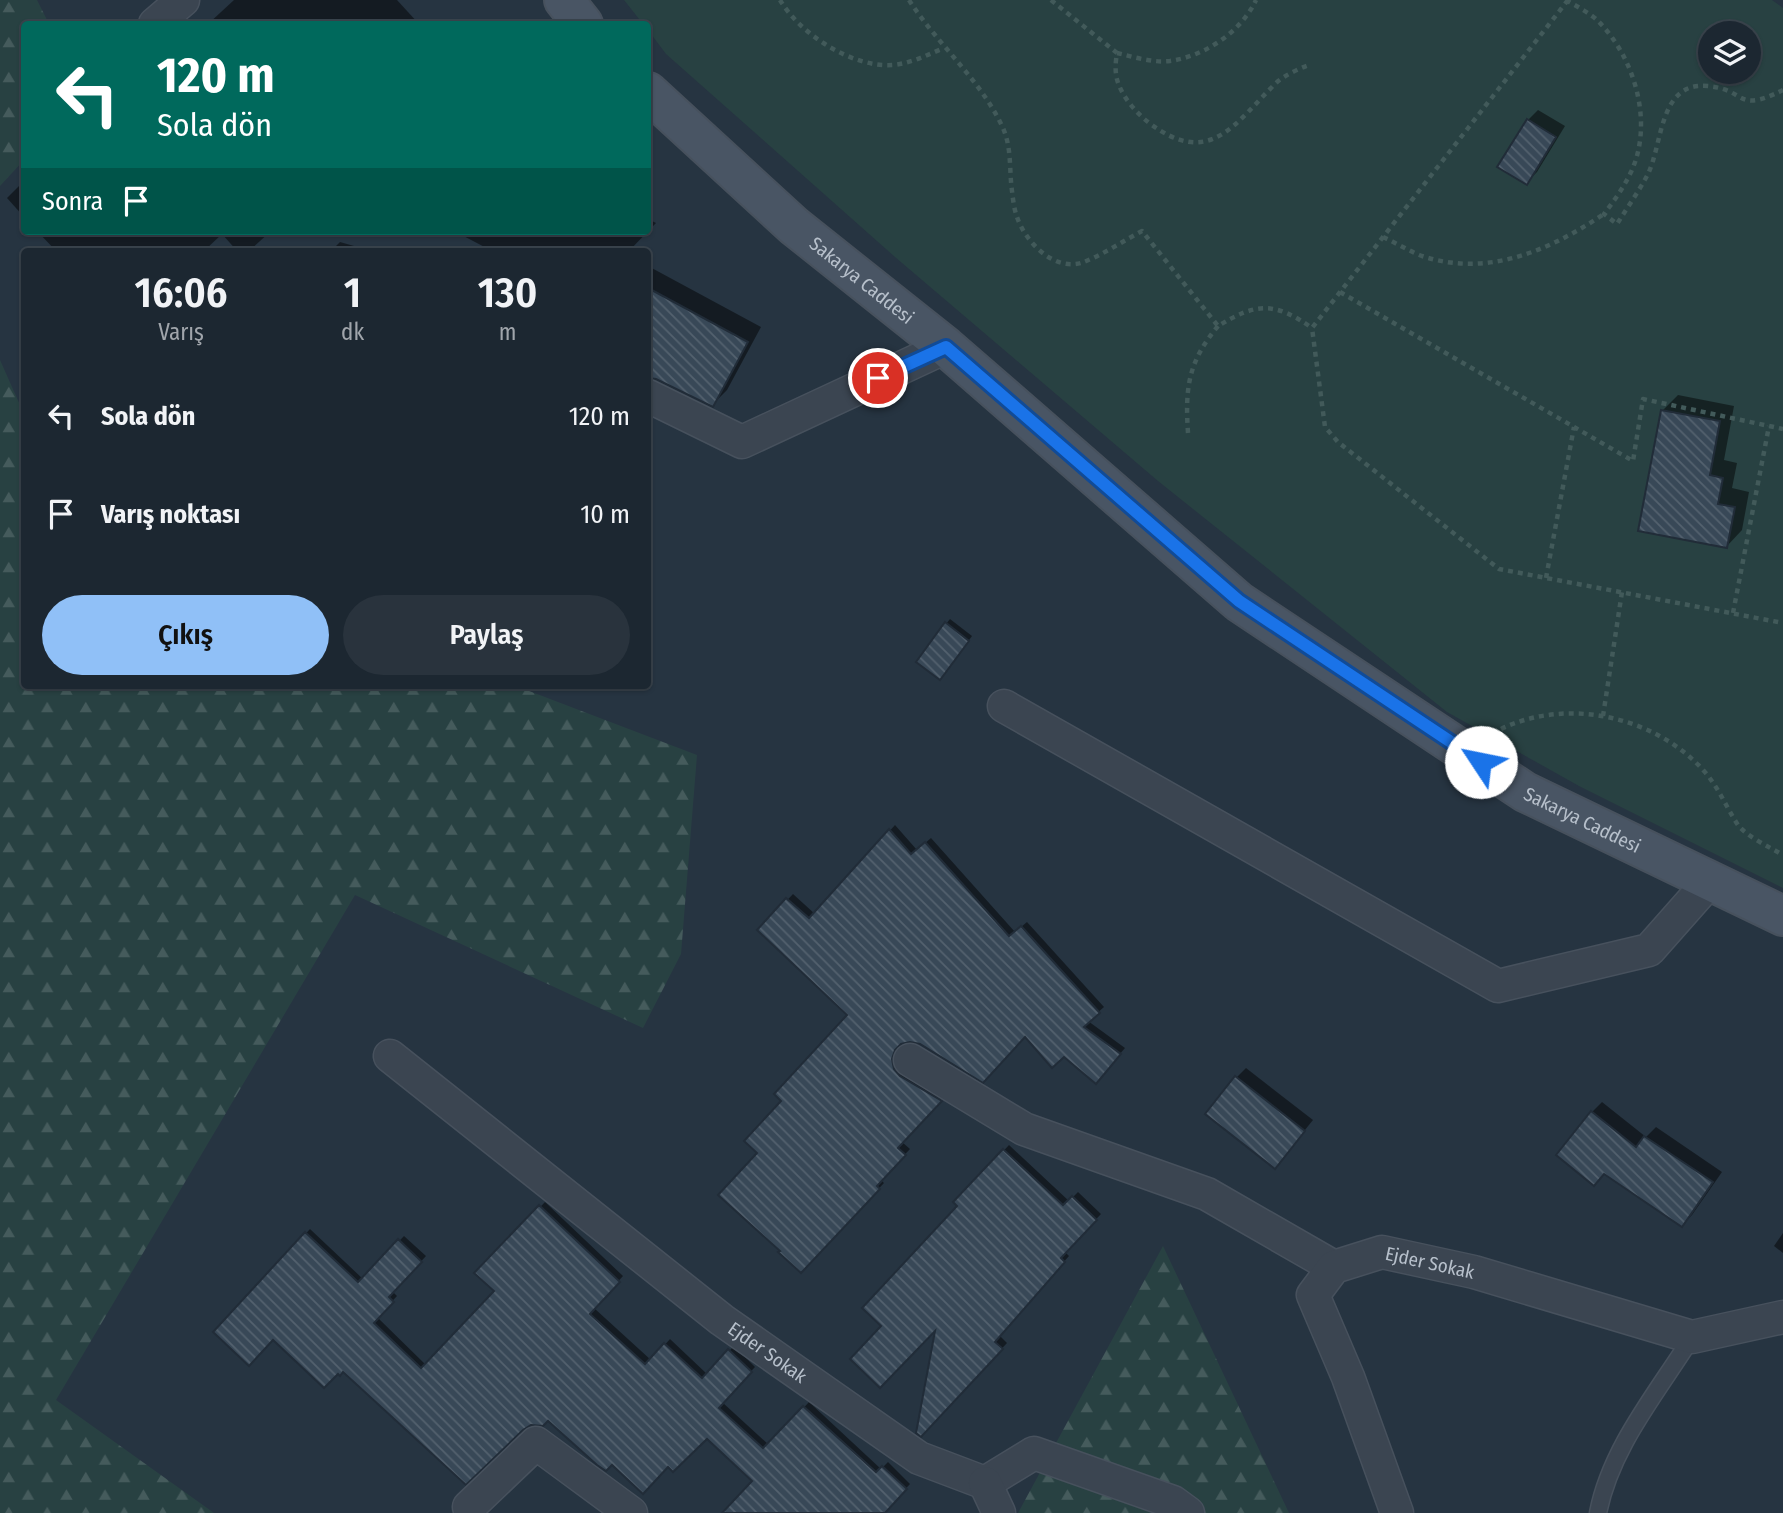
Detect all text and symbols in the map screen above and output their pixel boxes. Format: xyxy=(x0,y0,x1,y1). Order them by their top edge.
map controls xyxy=(1698,21,1761,84)
button: layers xyxy=(1698,21,1761,84)
text: 120 m xyxy=(157,46,275,105)
icon: left xyxy=(42,49,133,140)
text: Sola dön xyxy=(157,106,272,144)
icon: arrive xyxy=(117,182,155,220)
text: Sonra xyxy=(42,186,103,217)
street label: Sakarya Caddesi xyxy=(805,232,918,329)
text: 16:06 xyxy=(135,268,228,318)
text: 1 xyxy=(344,268,361,318)
text: 130 xyxy=(478,268,537,318)
text: Varış xyxy=(158,318,204,346)
text: dk xyxy=(341,318,364,346)
text: m xyxy=(499,318,516,346)
pin xyxy=(848,348,908,408)
icon: arrive xyxy=(859,359,897,397)
icon: left xyxy=(42,397,80,435)
text: Sola dön xyxy=(101,401,195,432)
text: 120 m xyxy=(569,401,630,432)
icon: arrive xyxy=(42,495,80,533)
text: Varış noktası xyxy=(101,499,240,530)
text: 10 m xyxy=(580,499,630,530)
button: Çıkış xyxy=(42,595,329,675)
button: Paylaş xyxy=(343,595,630,675)
position arrow xyxy=(1444,725,1518,799)
street label: Sakarya Caddesi xyxy=(1520,782,1644,858)
street label: Ejder Sokak xyxy=(1383,1242,1477,1284)
street label: Ejder Sokak xyxy=(724,1317,811,1388)

